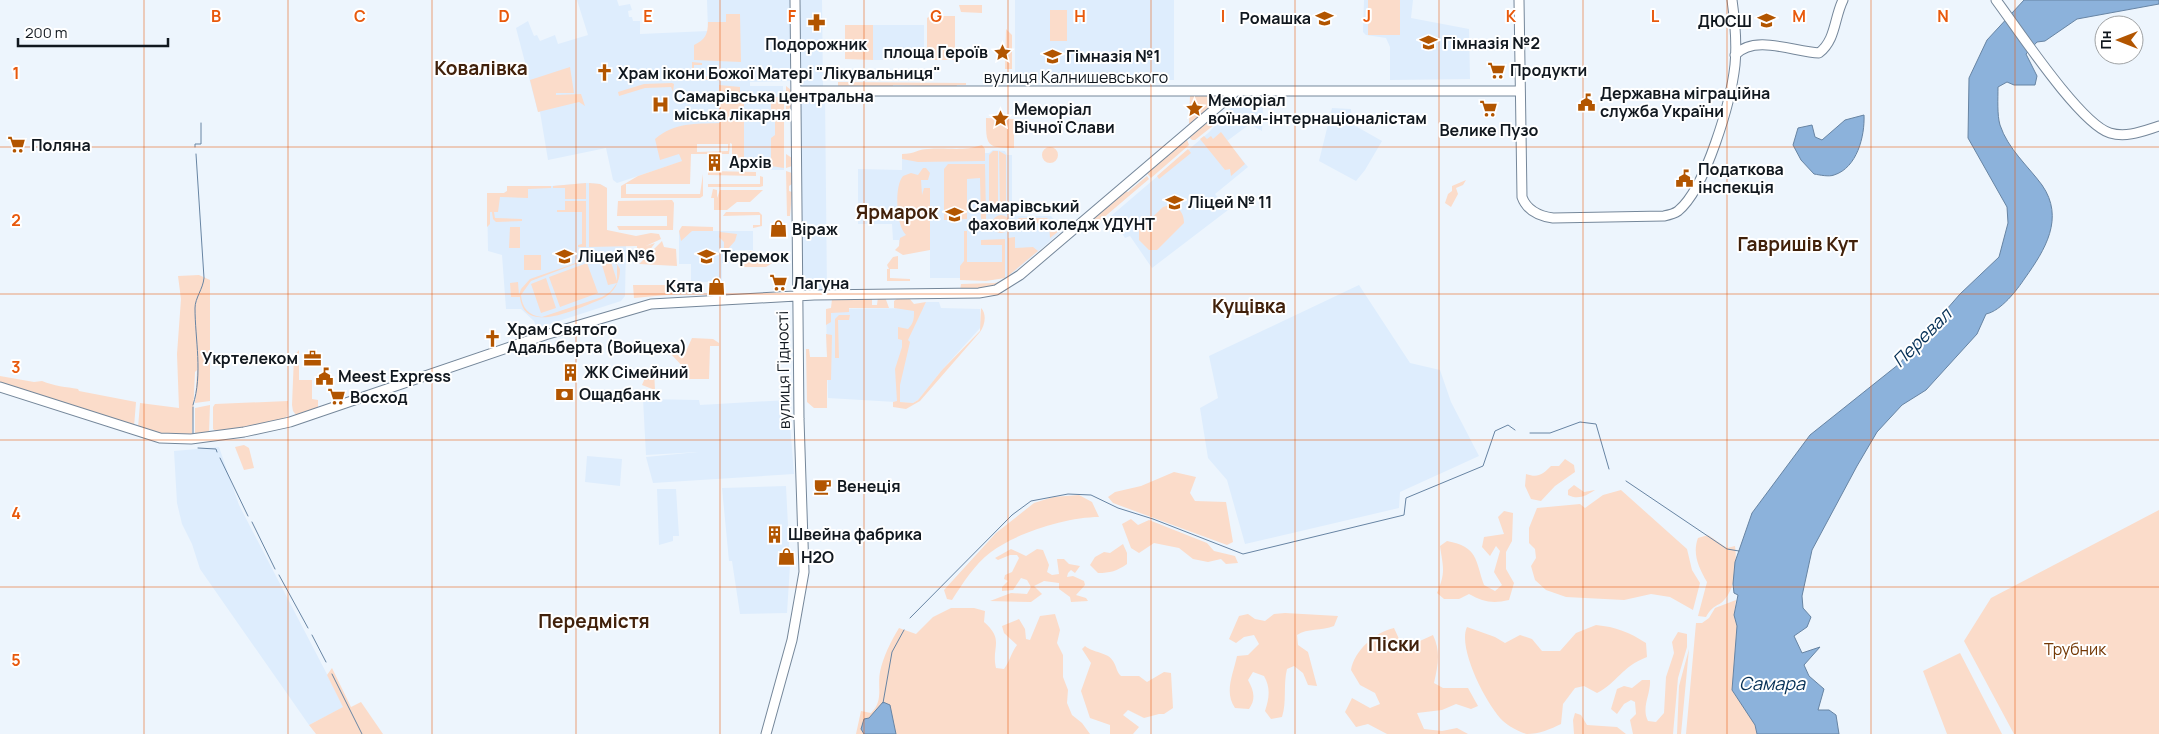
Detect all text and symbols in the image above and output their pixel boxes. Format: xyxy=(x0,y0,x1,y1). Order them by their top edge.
text: B xyxy=(211,5,221,27)
text: C xyxy=(354,5,366,27)
text: D xyxy=(498,5,510,27)
text: E xyxy=(643,5,653,27)
text: F xyxy=(788,5,797,27)
text: G xyxy=(930,5,942,27)
text: H xyxy=(1074,5,1086,27)
text: I xyxy=(1221,5,1225,27)
text: J xyxy=(1363,5,1371,27)
text: K xyxy=(1506,5,1517,27)
text: L xyxy=(1651,5,1660,27)
text: M xyxy=(1792,5,1806,27)
text: N xyxy=(1937,5,1949,27)
place label: Ромашка xyxy=(1240,7,1311,29)
school or university icon: Ромашка xyxy=(1315,8,1335,28)
place label: ДЮСШ xyxy=(1698,10,1752,32)
school or university icon: ДЮСШ xyxy=(1756,11,1776,31)
pharmacy icon: Подорожник xyxy=(806,13,826,33)
scale bar xyxy=(18,15,168,47)
north arrow xyxy=(2094,15,2144,65)
text: 200 m xyxy=(25,22,68,43)
text: Пн xyxy=(2096,31,2115,49)
place label: Гімназія №2 xyxy=(1443,32,1540,54)
place label: Подорожник xyxy=(765,33,867,55)
school or university icon: Гімназія №2 xyxy=(1419,33,1439,53)
place label: площа Героїв xyxy=(883,41,988,63)
place icon: площа Героїв xyxy=(992,42,1012,62)
place label: Гімназія №1 xyxy=(1066,45,1160,67)
school or university icon: Гімназія №1 xyxy=(1042,46,1062,66)
district label: Ковалівка xyxy=(434,55,528,81)
place label: Продукти xyxy=(1510,59,1587,81)
supermarket icon: Продукти xyxy=(1486,60,1506,80)
text: 1 xyxy=(12,62,20,84)
place label: Храм ікони Божої Матері "Лікувальниця" xyxy=(618,62,941,84)
church icon: Храм ікони Божої Матері "Лікувальниця" xyxy=(594,63,614,83)
street label: вулиця Калнишевського xyxy=(984,66,1168,88)
place label: Державна міграційна служба України xyxy=(1600,82,1770,122)
place label: Самарівська центральна міська лікарня xyxy=(674,85,874,125)
place label: Меморіал воїнам-інтернаціоналістам xyxy=(1208,89,1427,129)
public building icon: Державна міграційна служба України xyxy=(1576,92,1596,112)
hospital icon: Самарівська центральна міська лікарня xyxy=(650,95,670,115)
place label: Меморіал Вічної Слави xyxy=(1014,98,1115,138)
supermarket icon: Велике Пузо xyxy=(1479,98,1499,118)
place icon: Меморіал воїнам-інтернаціоналістам xyxy=(1184,99,1204,119)
place icon: Меморіал Вічної Слави xyxy=(990,108,1010,128)
place label: Велике Пузо xyxy=(1440,119,1539,141)
place label: Поляна xyxy=(31,134,91,156)
supermarket icon: Поляна xyxy=(7,135,27,155)
place label: Архів xyxy=(729,151,772,173)
building icon: Архів xyxy=(705,152,725,172)
place label: Податкова інспекція xyxy=(1698,158,1784,198)
public building icon: Податкова інспекція xyxy=(1674,168,1694,188)
place label: Ліцей № 11 xyxy=(1188,191,1272,213)
school or university icon: Ліцей № 11 xyxy=(1164,192,1184,212)
place label: Самарівський фаховий коледж УДУНТ xyxy=(968,195,1155,235)
district label: Ярмарок xyxy=(856,199,939,225)
school or university icon: Самарівський фаховий коледж УДУНТ xyxy=(944,205,964,225)
text: 2 xyxy=(11,209,21,231)
place label: Віраж xyxy=(792,218,839,240)
shop icon: Віраж xyxy=(768,219,788,239)
district label: Гавришів Кут xyxy=(1738,231,1858,257)
place label: Ліцей №6 xyxy=(578,245,655,267)
place label: Теремок xyxy=(721,245,789,267)
school or university icon: Ліцей №6 xyxy=(554,246,574,266)
school or university icon: Теремок xyxy=(697,246,717,266)
place label: Лагуна xyxy=(793,272,849,294)
supermarket icon: Лагуна xyxy=(769,273,789,293)
place label: Кята xyxy=(666,275,703,297)
shop icon: Кята xyxy=(707,276,727,296)
district label: Кущівка xyxy=(1212,293,1286,319)
water label: Перевал xyxy=(1887,301,1957,372)
street label: вулиця Гідності xyxy=(771,311,795,429)
place label: Храм Святого Адальберта (Войцеха) xyxy=(507,318,687,358)
church icon: Храм Святого Адальберта (Войцеха) xyxy=(483,328,503,348)
place label: Укртелеком xyxy=(202,347,298,369)
office icon: Укртелеком xyxy=(302,348,322,368)
text: 3 xyxy=(11,356,21,378)
place label: ЖК Сімейний xyxy=(584,361,689,383)
building icon: ЖК Сімейний xyxy=(560,362,580,382)
place label: Meest Express xyxy=(338,365,451,387)
public building icon: Meest Express xyxy=(314,366,334,386)
place label: Ощадбанк xyxy=(579,383,661,405)
bank icon: Ощадбанк xyxy=(555,384,575,404)
place label: Восход xyxy=(350,386,408,408)
supermarket icon: Восход xyxy=(326,387,346,407)
place label: Венеція xyxy=(837,475,901,497)
cafe icon: Венеція xyxy=(813,476,833,496)
text: 4 xyxy=(11,502,21,524)
place label: Швейна фабрика xyxy=(788,523,922,545)
building icon: Швейна фабрика xyxy=(764,524,784,544)
place label: H2O xyxy=(801,546,834,568)
shop icon: H2O xyxy=(777,547,797,567)
district label: Передмістя xyxy=(538,608,650,634)
district label: Піски xyxy=(1368,631,1420,657)
park label: Трубник xyxy=(2044,638,2107,660)
text: 5 xyxy=(11,649,21,671)
water label: Самара xyxy=(1739,671,1806,695)

